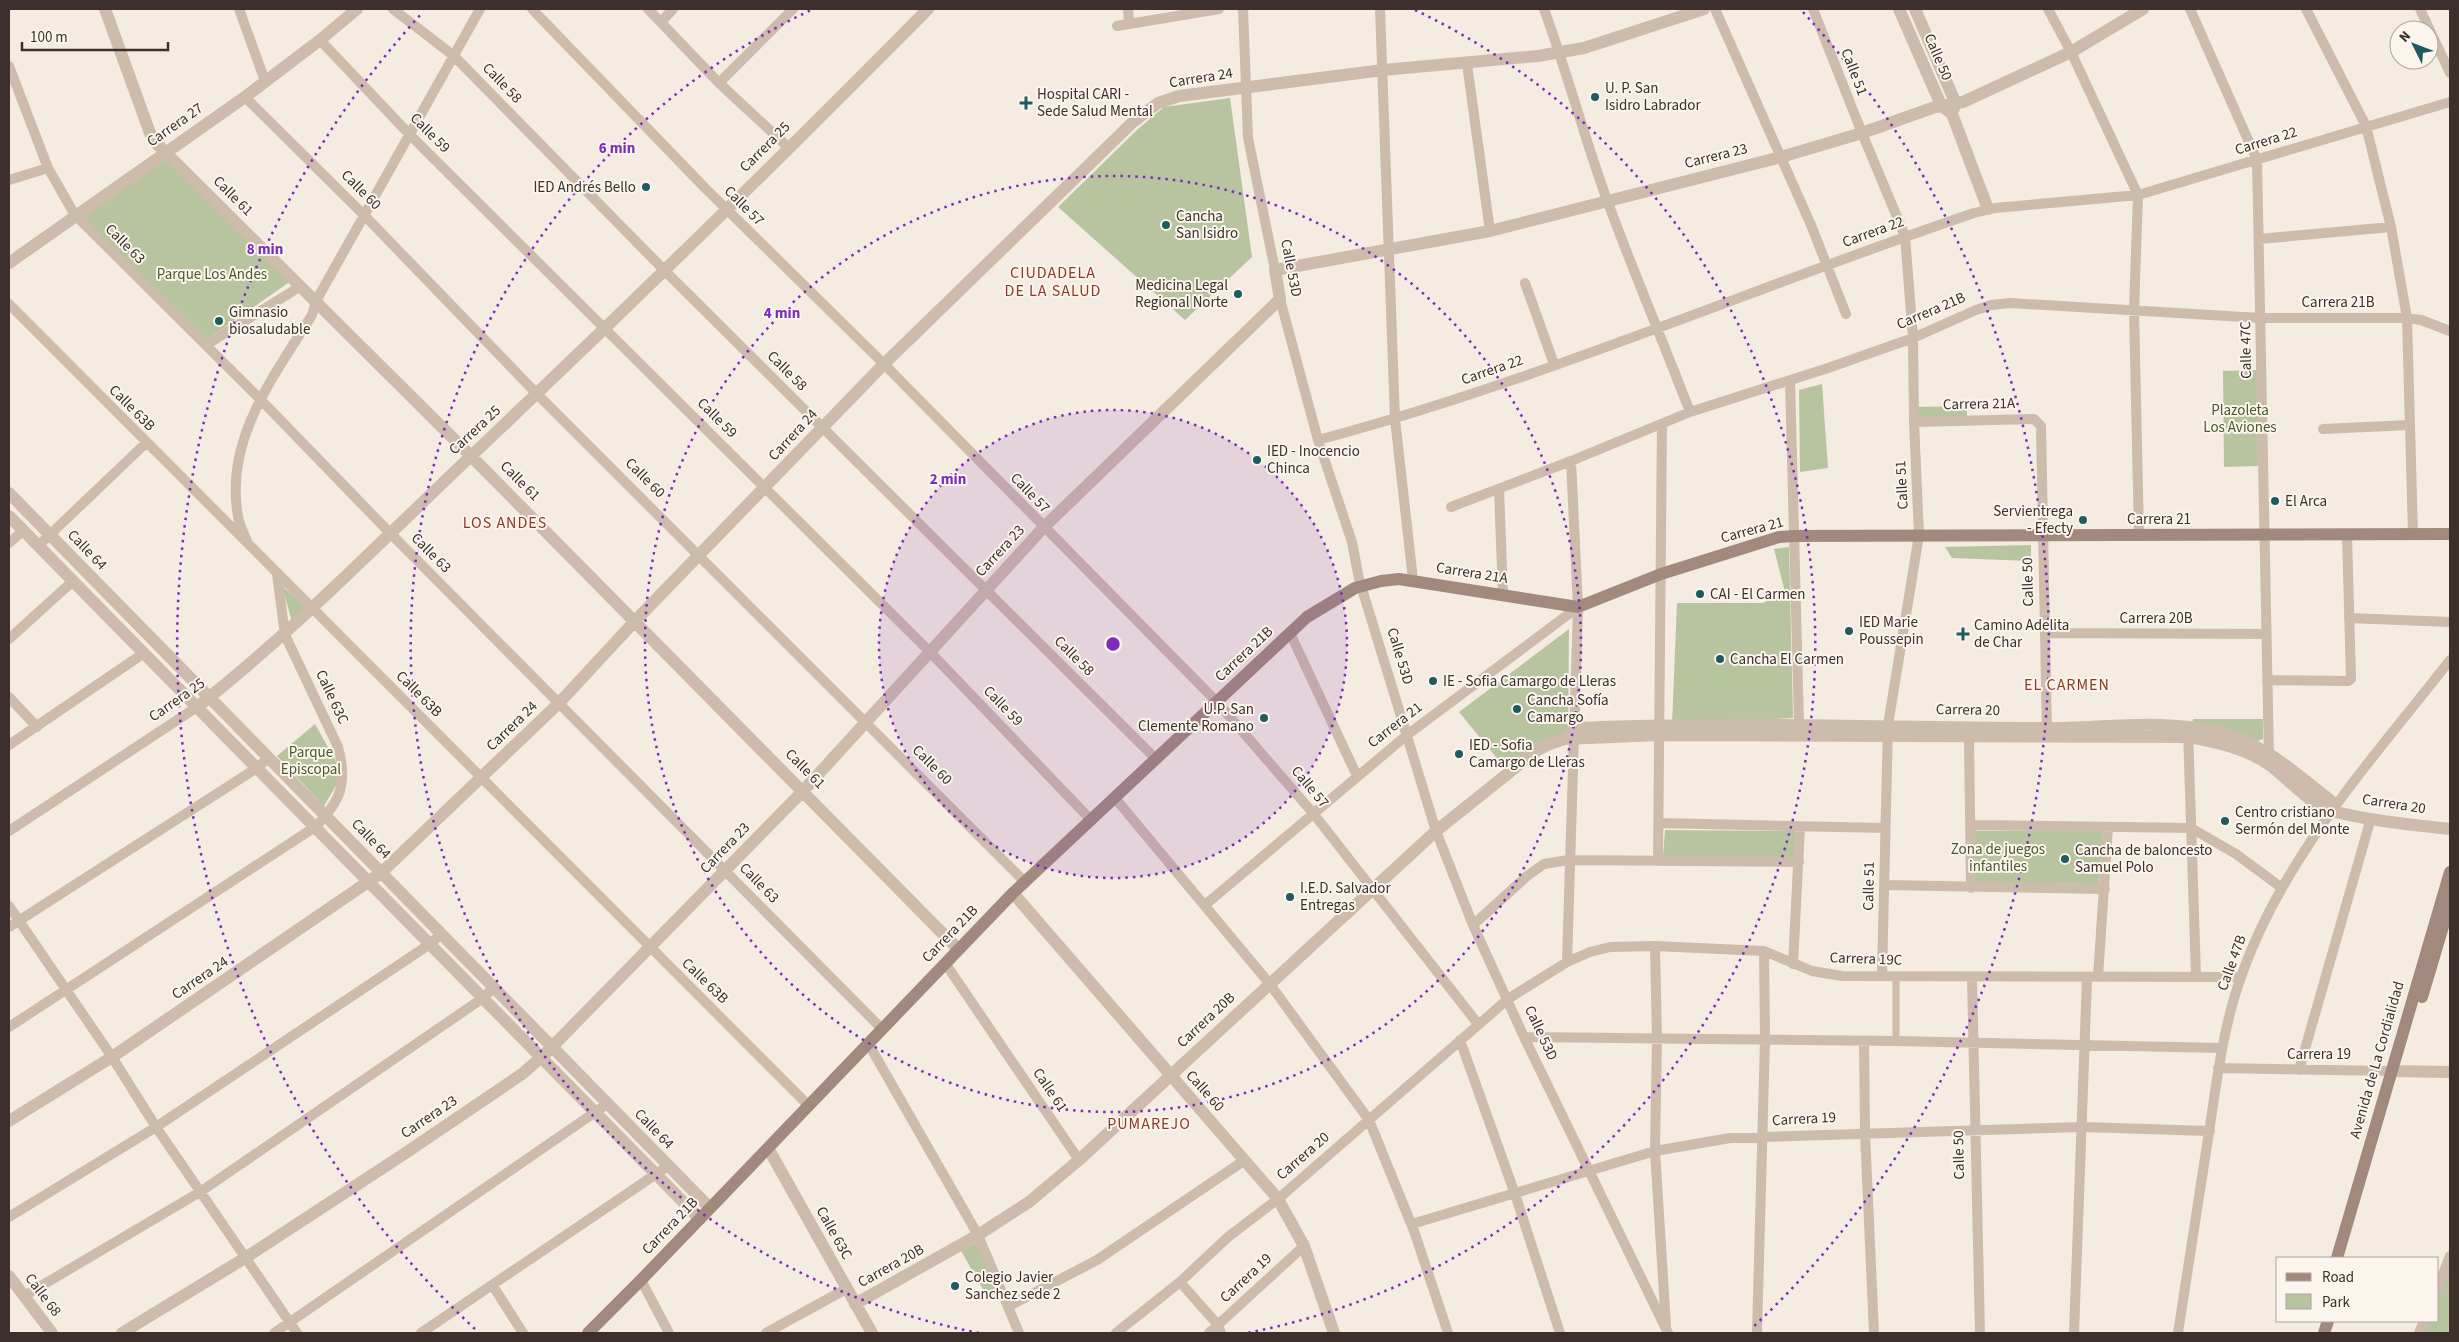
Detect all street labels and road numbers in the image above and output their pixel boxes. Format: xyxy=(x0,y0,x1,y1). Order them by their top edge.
street label: Calle 50 xyxy=(1919,30,1957,84)
street label: Calle 51 xyxy=(1835,45,1873,99)
street label: Calle 58 xyxy=(477,58,527,108)
street label: Carrera 24 xyxy=(1168,63,1235,93)
street label: Carrera 27 xyxy=(143,98,207,152)
street label: Calle 59 xyxy=(405,108,455,158)
street label: Carrera 25 xyxy=(735,117,795,177)
street label: Carrera 22 xyxy=(2232,122,2300,160)
street label: Carrera 23 xyxy=(1682,138,1750,174)
street label: Calle 60 xyxy=(336,165,386,215)
street label: Calle 61 xyxy=(208,171,258,221)
street label: Calle 57 xyxy=(719,181,769,231)
street label: Carrera 22 xyxy=(1839,211,1907,253)
street label: Calle 63 xyxy=(100,219,150,269)
street label: Calle 53D xyxy=(1275,237,1307,299)
street label: Carrera 21B xyxy=(1893,287,1969,335)
street label: Carrera 21B xyxy=(2302,292,2375,313)
street label: Calle 47C xyxy=(2235,321,2257,379)
street label: Calle 58 xyxy=(762,346,812,396)
street label: Carrera 22 xyxy=(1458,350,1526,390)
street label: Calle 63B xyxy=(104,380,160,436)
street label: Calle 59 xyxy=(692,393,742,443)
street label: Carrera 21A xyxy=(1943,393,2016,415)
street label: Carrera 25 xyxy=(444,400,506,460)
street label: Carrera 24 xyxy=(763,404,823,466)
street label: Calle 60 xyxy=(620,453,670,503)
street label: Calle 61 xyxy=(495,456,545,506)
street label: Calle 51 xyxy=(1890,460,1914,510)
street label: Calle 57 xyxy=(1005,468,1055,518)
street label: Carrera 21 xyxy=(2127,509,2191,530)
street label: Carrera 21 xyxy=(1718,512,1786,548)
street label: Carrera 23 xyxy=(970,520,1030,582)
street label: Calle 64 xyxy=(62,525,112,575)
street label: Calle 63 xyxy=(406,528,456,578)
street label: Carrera 21A xyxy=(1435,557,1510,589)
street label: Calle 50 xyxy=(2017,557,2039,607)
street label: Carrera 20B xyxy=(2120,608,2193,629)
street label: Carrera 21B xyxy=(1210,621,1278,687)
street label: Calle 53D xyxy=(1381,625,1419,687)
street label: Calle 58 xyxy=(1049,631,1099,681)
street label: Calle 63C xyxy=(310,666,354,728)
street label: Calle 63B xyxy=(391,666,447,722)
street label: Carrera 25 xyxy=(145,673,209,727)
street label: Calle 59 xyxy=(978,681,1028,731)
street label: Carrera 24 xyxy=(482,696,543,756)
street label: Carrera 21 xyxy=(1363,697,1427,753)
street label: Carrera 20 xyxy=(1936,699,2000,721)
street label: Calle 60 xyxy=(907,740,957,790)
street label: Calle 61 xyxy=(780,744,830,794)
street label: Calle 57 xyxy=(1286,761,1334,813)
street label: Carrera 20 xyxy=(2361,789,2427,819)
street label: Calle 64 xyxy=(346,814,396,864)
street label: Carrera 23 xyxy=(695,818,755,878)
street label: Calle 63 xyxy=(734,858,784,908)
street label: Calle 51 xyxy=(1858,861,1880,911)
street label: Carrera 21B xyxy=(917,900,983,968)
street label: Calle 47B xyxy=(2212,932,2252,994)
street label: Carrera 19C xyxy=(1829,947,1903,971)
street label: Carrera 24 xyxy=(168,951,233,1005)
street label: Calle 63B xyxy=(677,953,733,1009)
street label: Avenida de La Cordialidad xyxy=(2344,979,2410,1141)
street label: Carrera 20B xyxy=(1172,987,1240,1053)
street label: Calle 53D xyxy=(1519,1002,1563,1064)
street label: Carrera 19 xyxy=(2287,1044,2351,1065)
street label: Calle 61 xyxy=(1028,1064,1072,1116)
street label: Calle 60 xyxy=(1181,1066,1229,1116)
street label: Carrera 23 xyxy=(397,1090,461,1144)
street label: Calle 64 xyxy=(629,1104,679,1154)
street label: Carrera 19 xyxy=(1771,1107,1837,1131)
street label: Carrera 20 xyxy=(1272,1127,1334,1185)
street label: Calle 50 xyxy=(1948,1130,1970,1180)
street label: Carrera 21B xyxy=(637,1192,703,1260)
street label: Calle 63C xyxy=(811,1203,857,1264)
street label: Carrera 20B xyxy=(854,1239,928,1293)
street label: Carrera 19 xyxy=(1215,1248,1277,1308)
street label: Calle 68 xyxy=(20,1269,66,1321)

